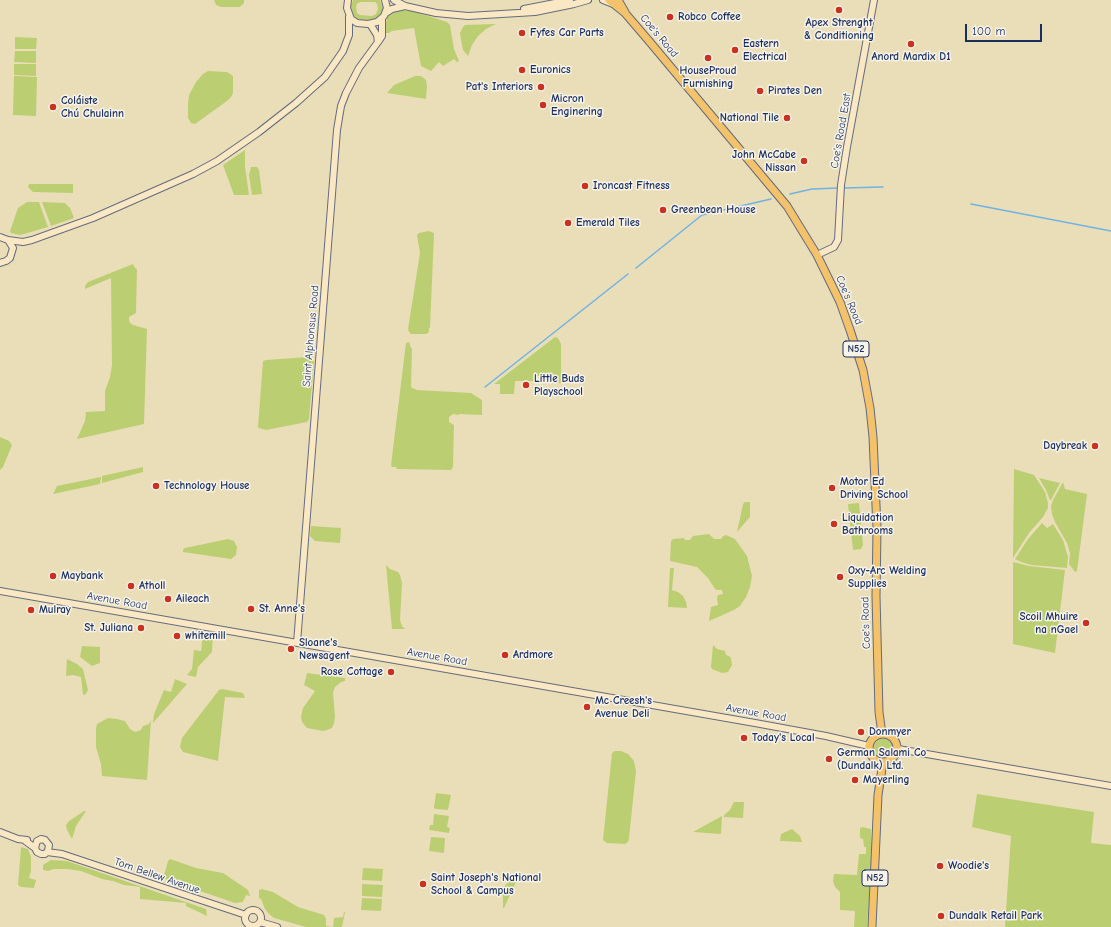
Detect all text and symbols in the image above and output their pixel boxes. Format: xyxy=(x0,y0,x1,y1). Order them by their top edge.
marker: Apex Strenght & Conditioning xyxy=(834,5,844,15)
place label: Robco Coffee xyxy=(678,10,741,24)
street label: Coe's Road xyxy=(637,12,681,60)
marker: Robco Coffee xyxy=(665,12,675,22)
place label: Apex Strenght & Conditioning xyxy=(804,16,874,42)
scale bar xyxy=(967,16,1044,42)
text: 100 m xyxy=(972,24,1005,38)
place label: Fyfes Car Parts xyxy=(530,26,604,40)
marker: Fyfes Car Parts xyxy=(517,28,527,38)
place label: Eastern Electrical xyxy=(743,37,787,63)
marker: Anord Mardix D1 xyxy=(906,39,916,49)
marker: Eastern Electrical xyxy=(730,45,740,55)
place label: Anord Mardix D1 xyxy=(872,50,950,64)
marker: HouseProud Furnishing xyxy=(703,53,713,63)
place label: Euronics xyxy=(530,63,571,77)
place label: HouseProud Furnishing xyxy=(680,64,736,90)
marker: Euronics xyxy=(517,65,527,75)
place label: Pat's Interiors xyxy=(466,80,533,94)
marker: Pat's Interiors xyxy=(536,82,546,92)
place label: Pirates Den xyxy=(768,84,822,98)
marker: Pirates Den xyxy=(755,86,765,96)
place label: Micron Enginering xyxy=(551,92,603,118)
street label: Coe's Road East xyxy=(828,92,854,170)
place label: Coláiste Chú Chulainn xyxy=(61,94,124,120)
marker: Micron Enginering xyxy=(538,100,548,110)
marker: Coláiste Chú Chulainn xyxy=(48,102,58,112)
place label: National Tile xyxy=(720,111,779,125)
marker: National Tile xyxy=(782,113,792,123)
place label: John McCabe Nissan xyxy=(732,148,796,174)
marker: John McCabe Nissan xyxy=(799,156,809,166)
place label: Ironcast Fitness xyxy=(593,179,670,193)
marker: Ironcast Fitness xyxy=(580,181,590,191)
place label: Greenbean House xyxy=(671,203,756,217)
marker: Greenbean House xyxy=(658,205,668,215)
place label: Emerald Tiles xyxy=(576,216,640,230)
marker: Emerald Tiles xyxy=(563,218,573,228)
street label: Coe's Road xyxy=(833,273,865,327)
street label: Saint Alphonsus Road xyxy=(300,285,322,387)
road number: N52 xyxy=(843,341,869,357)
place label: Little Buds Playschool xyxy=(534,372,584,398)
marker: Little Buds Playschool xyxy=(521,380,531,390)
place label: Daybreak xyxy=(1043,439,1087,453)
marker: Daybreak xyxy=(1090,441,1100,451)
place label: Motor Ed Driving School xyxy=(840,475,908,501)
place label: Technology House xyxy=(164,479,250,493)
marker: Technology House xyxy=(151,481,161,491)
marker: Motor Ed Driving School xyxy=(827,483,837,493)
place label: Liquidation Bathrooms xyxy=(842,511,894,537)
marker: Liquidation Bathrooms xyxy=(829,519,839,529)
place label: Oxy-Arc Welding Supplies xyxy=(848,564,927,590)
place label: Maybank xyxy=(61,569,103,583)
marker: Maybank xyxy=(48,571,58,581)
marker: Oxy-Arc Welding Supplies xyxy=(835,572,845,582)
place label: Atholl xyxy=(139,579,165,593)
marker: Atholl xyxy=(126,581,136,591)
street label: Avenue Road xyxy=(86,589,148,613)
place label: Aileach xyxy=(176,592,209,606)
marker: Aileach xyxy=(163,594,173,604)
street label: Coe's Road xyxy=(858,597,874,649)
place label: St. Anne's xyxy=(259,602,305,616)
place label: Mulray xyxy=(39,603,71,617)
marker: St. Anne's xyxy=(246,604,256,614)
marker: Mulray xyxy=(26,605,36,615)
place label: Scoil Mhuire na nGael xyxy=(1019,610,1078,636)
marker: Scoil Mhuire na nGael xyxy=(1081,618,1091,628)
place label: St. Juliana xyxy=(84,621,133,635)
marker: St. Juliana xyxy=(136,623,146,633)
place label: whitemill xyxy=(185,629,226,643)
marker: whitemill xyxy=(172,631,182,641)
place label: Sloane's Newsagent xyxy=(299,636,350,662)
marker: Sloane's Newsagent xyxy=(286,644,296,654)
street label: Avenue Road xyxy=(406,645,468,669)
place label: Ardmore xyxy=(513,648,553,662)
marker: Ardmore xyxy=(500,650,510,660)
place label: Rose Cottage xyxy=(321,665,383,679)
marker: Rose Cottage xyxy=(386,667,396,677)
place label: Mc Creesh's Avenue Deli xyxy=(595,694,652,720)
street label: Avenue Road xyxy=(725,701,787,725)
marker: Mc Creesh's Avenue Deli xyxy=(582,702,592,712)
place label: Donmyer xyxy=(869,725,911,739)
marker: Donmyer xyxy=(856,727,866,737)
place label: Today's Local xyxy=(752,731,814,745)
marker: Today's Local xyxy=(739,733,749,743)
place label: German Salami Co (Dundalk) Ltd. xyxy=(837,746,926,772)
marker: German Salami Co (Dundalk) Ltd. xyxy=(824,754,834,764)
place label: Mayerling xyxy=(863,773,909,787)
marker: Mayerling xyxy=(850,775,860,785)
street label: Tom Bellew Avenue xyxy=(112,855,202,897)
place label: Woodie's xyxy=(948,859,989,873)
marker: Woodie's xyxy=(935,861,945,871)
road number: N52 xyxy=(862,870,888,886)
place label: Saint Joseph's National School & Campus xyxy=(431,871,541,897)
marker: Saint Joseph's National School & Campus xyxy=(418,879,428,889)
place label: Dundalk Retail Park xyxy=(949,909,1042,923)
marker: Dundalk Retail Park xyxy=(936,911,946,921)

